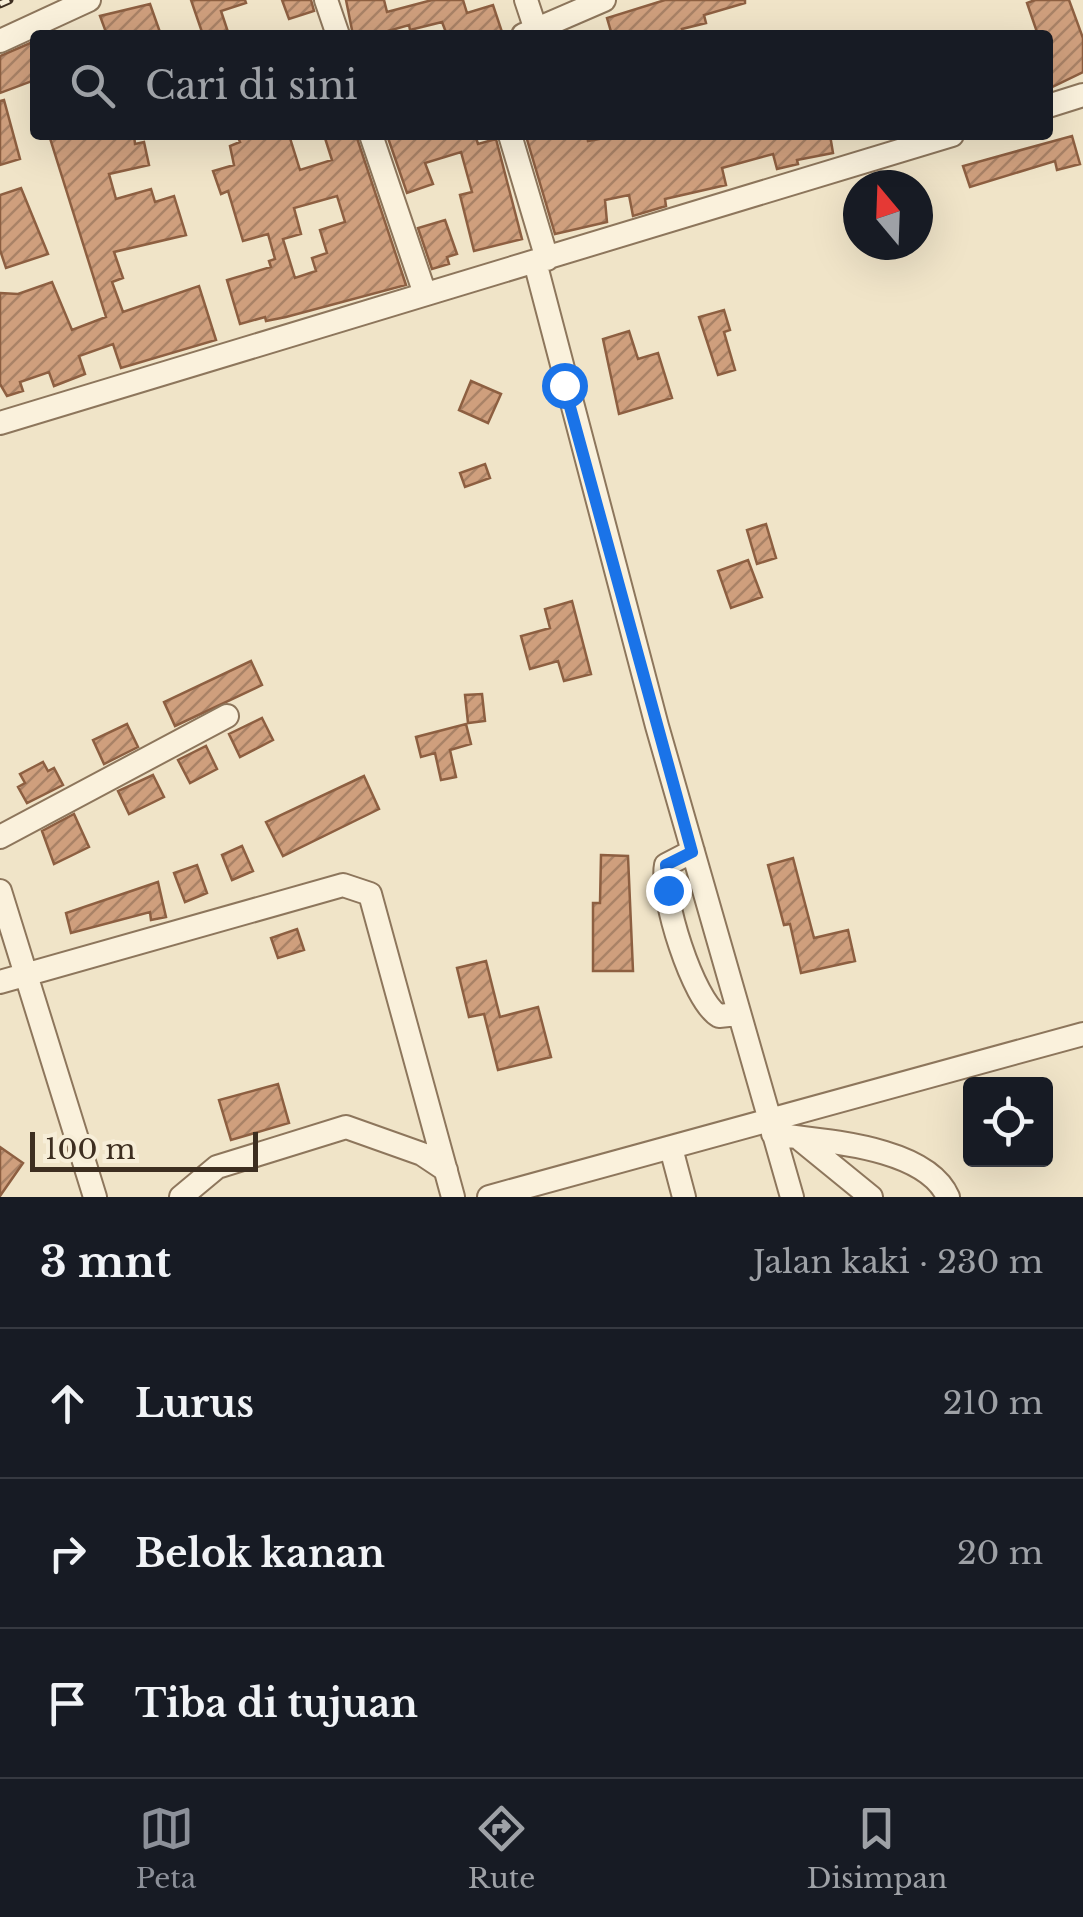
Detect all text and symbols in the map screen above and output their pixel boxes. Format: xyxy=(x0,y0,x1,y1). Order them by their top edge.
search box xyxy=(30,30,1053,140)
icon: search xyxy=(65,58,120,113)
text: Cari di sini xyxy=(145,62,357,109)
north arrow xyxy=(843,170,933,260)
route start xyxy=(542,363,588,409)
route end xyxy=(646,868,692,914)
map controls xyxy=(963,1077,1053,1167)
button: locate xyxy=(963,1077,1053,1167)
scale bar xyxy=(30,1127,258,1172)
text: 100 m xyxy=(45,1132,136,1167)
text: 3 mnt xyxy=(40,1236,171,1288)
text: Jalan kaki · 230 m xyxy=(753,1242,1043,1282)
icon: ahead xyxy=(40,1376,95,1431)
text: Lurus xyxy=(135,1380,254,1427)
text: 210 m xyxy=(943,1383,1043,1423)
icon: right xyxy=(40,1526,95,1581)
text: Belok kanan xyxy=(135,1530,385,1577)
text: 20 m xyxy=(957,1533,1043,1573)
icon: arrive xyxy=(40,1676,95,1731)
text: Tiba di tujuan xyxy=(135,1680,418,1727)
tab: Peta xyxy=(136,1801,196,1896)
tab: Rute xyxy=(468,1801,535,1896)
tab: Disimpan xyxy=(807,1801,947,1896)

